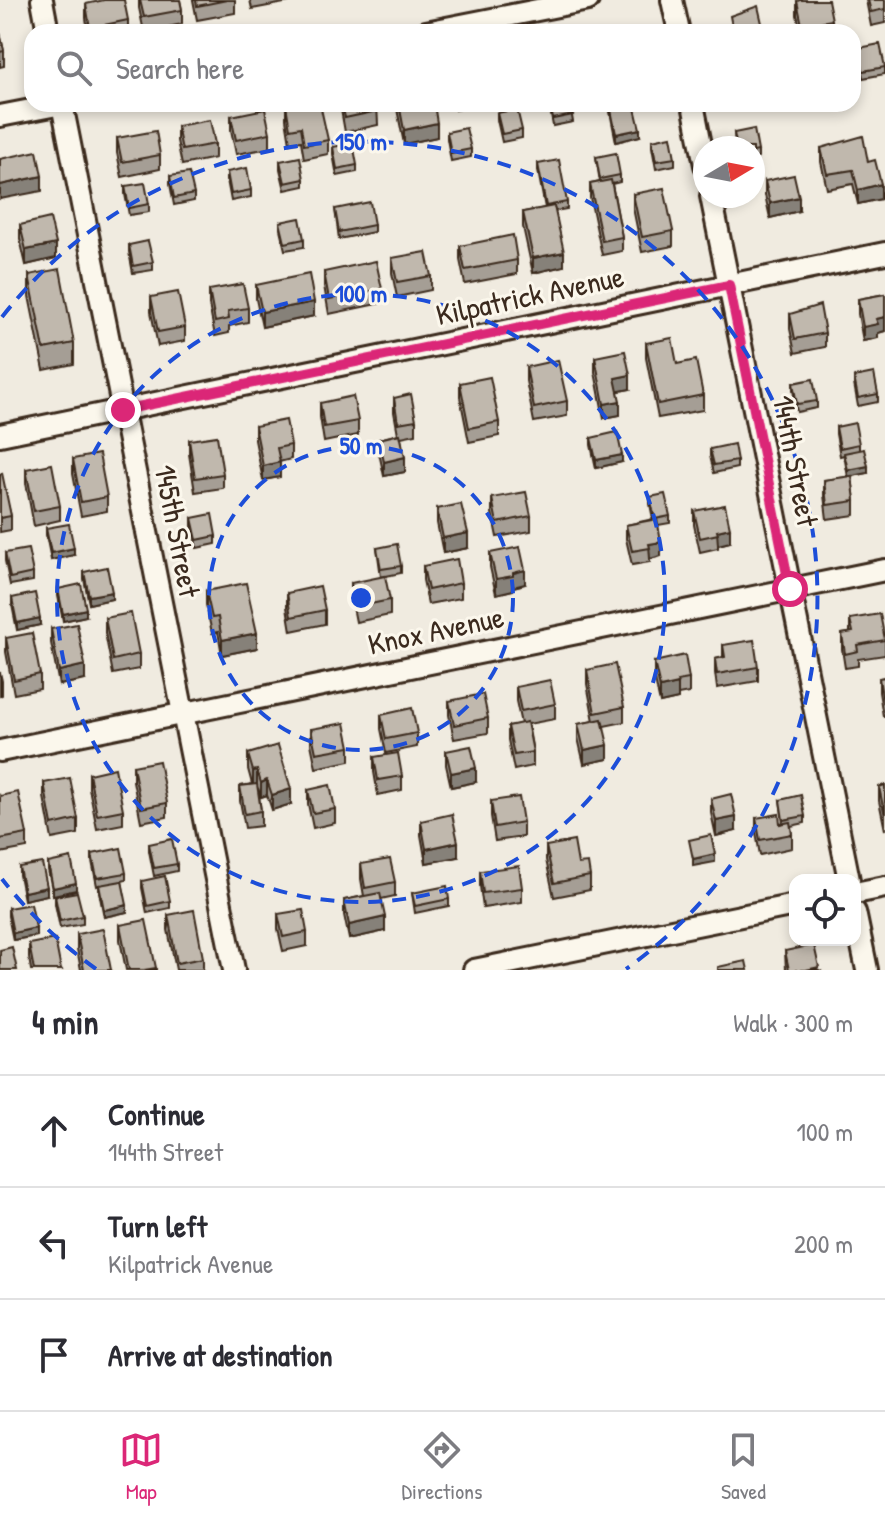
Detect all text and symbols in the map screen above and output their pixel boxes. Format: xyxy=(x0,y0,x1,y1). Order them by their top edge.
search box xyxy=(24,24,861,112)
icon: search xyxy=(52,46,96,90)
text: Search here xyxy=(116,48,244,88)
text: 150 m xyxy=(335,125,387,157)
north arrow xyxy=(693,136,765,208)
street label: Kilpatrick Avenue xyxy=(432,256,627,334)
text: 100 m xyxy=(335,277,387,309)
route end xyxy=(105,392,141,428)
street label: 144th Street xyxy=(764,392,828,531)
text: 50 m xyxy=(340,429,382,461)
street label: 145th Street xyxy=(146,461,211,601)
route start xyxy=(772,571,808,607)
centre of rings xyxy=(347,584,375,612)
street label: Knox Avenue xyxy=(364,596,507,664)
map controls xyxy=(789,874,861,946)
button: locate xyxy=(789,874,861,946)
text: 4 min xyxy=(32,999,99,1045)
text: Walk · 300 m xyxy=(733,1005,853,1040)
text: Continue xyxy=(108,1094,205,1134)
icon: ahead xyxy=(32,1109,76,1153)
text: 100 m xyxy=(797,1114,853,1149)
text: 144th Street xyxy=(108,1134,223,1169)
text: Turn left xyxy=(108,1206,207,1246)
icon: left xyxy=(32,1221,76,1265)
text: 200 m xyxy=(794,1226,853,1261)
text: Kilpatrick Avenue xyxy=(108,1246,273,1281)
icon: arrive xyxy=(32,1333,76,1377)
text: Arrive at destination xyxy=(108,1335,333,1375)
tab: Map xyxy=(119,1428,163,1506)
tab: Directions xyxy=(402,1428,483,1506)
tab: Saved xyxy=(721,1428,766,1506)

